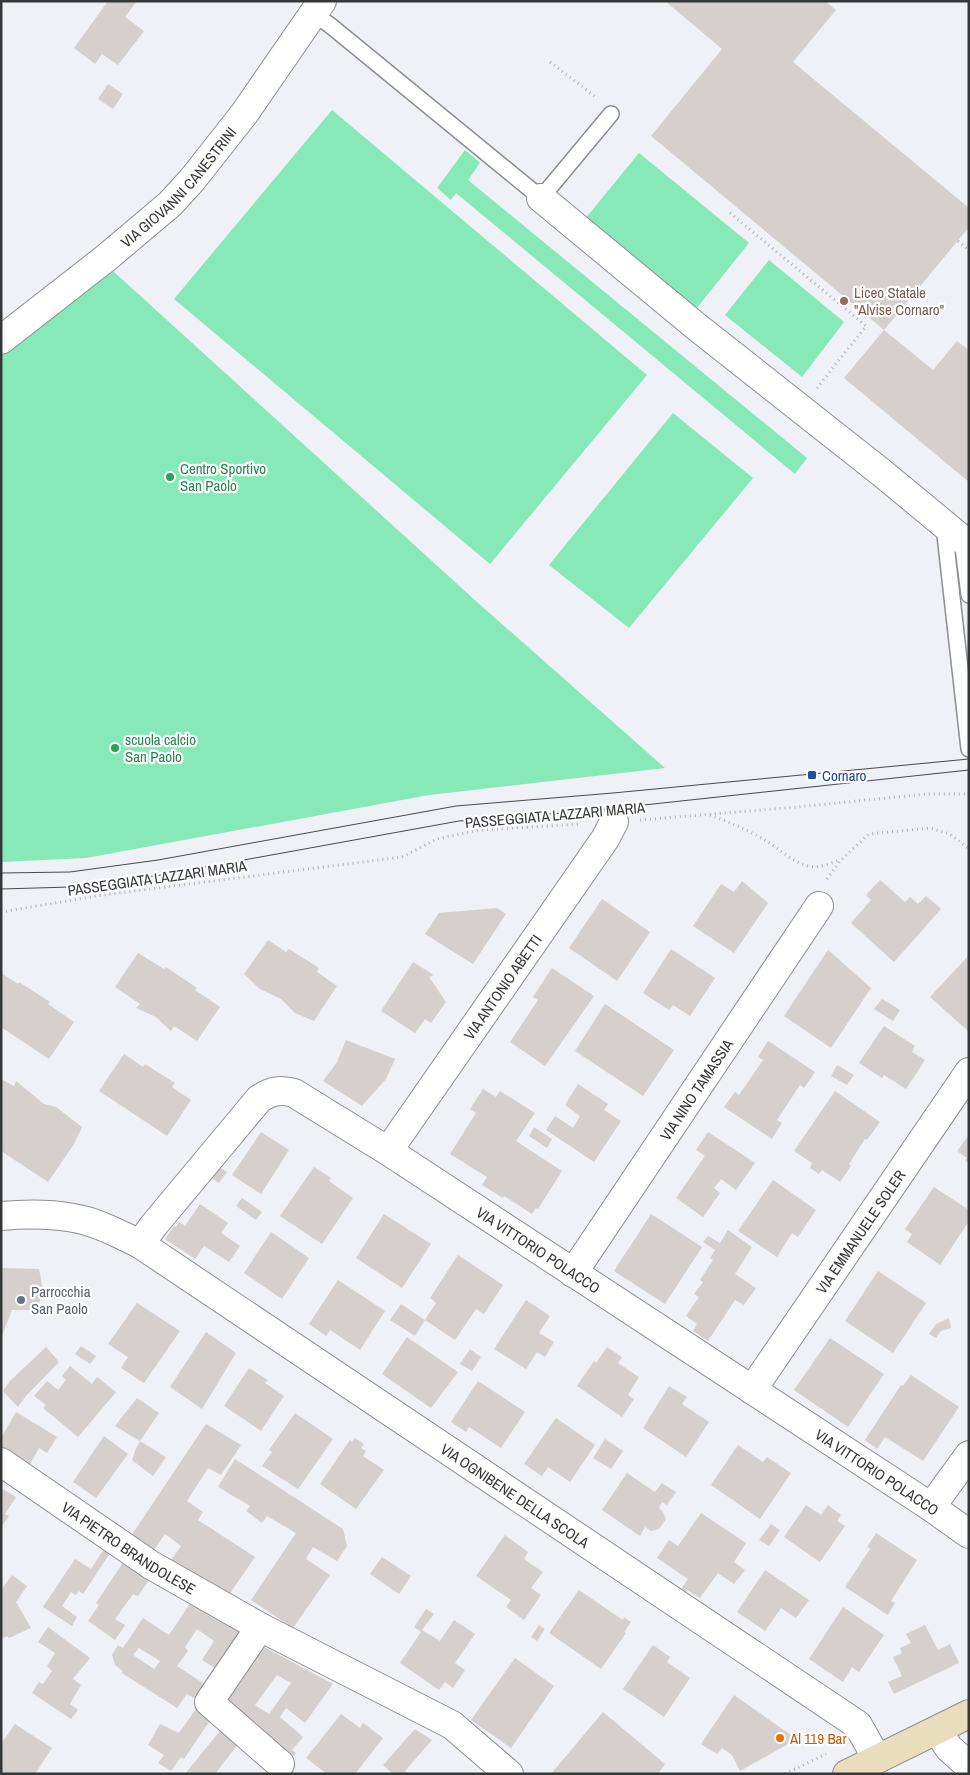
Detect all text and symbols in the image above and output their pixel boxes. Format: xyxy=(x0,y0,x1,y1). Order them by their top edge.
street label: VIA GIOVANNI CANESTRINI xyxy=(116,122,241,252)
place label: Liceo Statale "Alvise Cornaro" xyxy=(854,282,944,320)
marker: Liceo Statale "Alvise Cornaro" xyxy=(838,295,850,307)
place label: Centro Sportivo San Paolo xyxy=(180,458,266,496)
marker: Centro Sportivo San Paolo xyxy=(164,471,176,483)
place label: scuola calcio San Paolo xyxy=(125,729,196,767)
marker: scuola calcio San Paolo xyxy=(109,742,121,754)
place label: Cornaro xyxy=(822,765,867,786)
marker: Cornaro xyxy=(806,769,818,781)
street label: PASSEGGIATA LAZZARI MARIA xyxy=(464,797,647,833)
street label: PASSEGGIATA LAZZARI MARIA xyxy=(66,855,249,901)
street label: VIA ANTONIO ABETTI xyxy=(458,930,546,1044)
street label: VIA NINO TAMASSIA xyxy=(654,1034,738,1144)
street label: VIA EMMANUELE SOLER xyxy=(810,1165,910,1298)
street label: VIA VITTORIO POLACCO xyxy=(473,1201,605,1298)
place label: Parrocchia San Paolo xyxy=(31,1281,91,1319)
marker: Parrocchia San Paolo xyxy=(15,1294,27,1306)
street label: VIA VITTORIO POLACCO xyxy=(811,1423,943,1520)
street label: VIA OGNIBENE DELLA SCOLA xyxy=(437,1438,594,1553)
street label: VIA PIETRO BRANDOLESE xyxy=(58,1496,200,1599)
place label: Al 119 Bar xyxy=(789,1728,847,1749)
marker: Al 119 Bar xyxy=(774,1732,786,1744)

